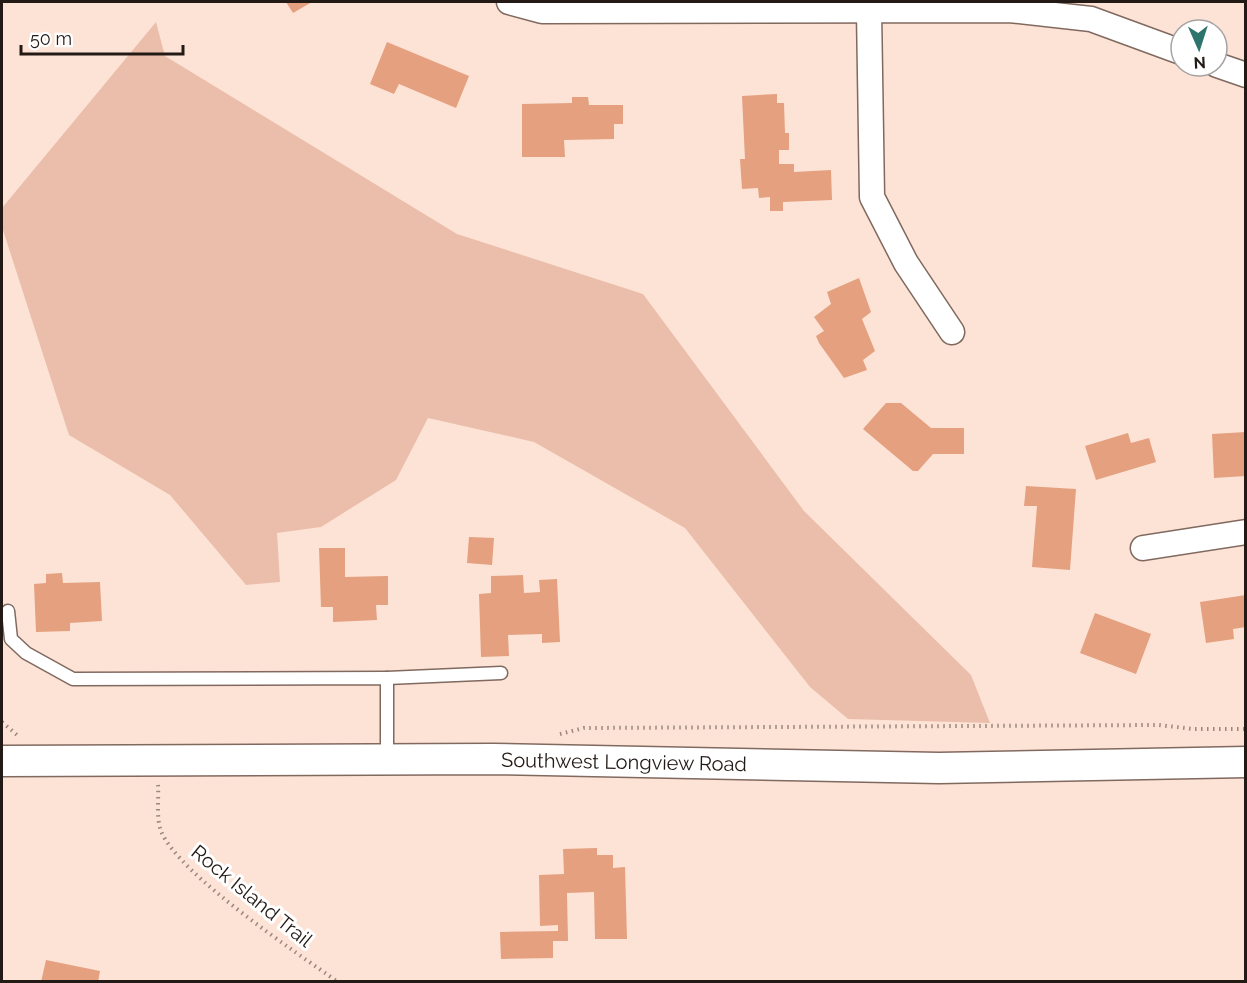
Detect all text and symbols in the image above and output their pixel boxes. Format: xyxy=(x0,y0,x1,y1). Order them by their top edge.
scale bar xyxy=(21,18,183,56)
north arrow xyxy=(1169,18,1229,78)
text: 50 m xyxy=(30,28,72,49)
text: N xyxy=(1193,53,1206,72)
street label: Southwest Longview Road xyxy=(501,748,747,776)
street label: Rock Island Trail xyxy=(187,840,318,953)

